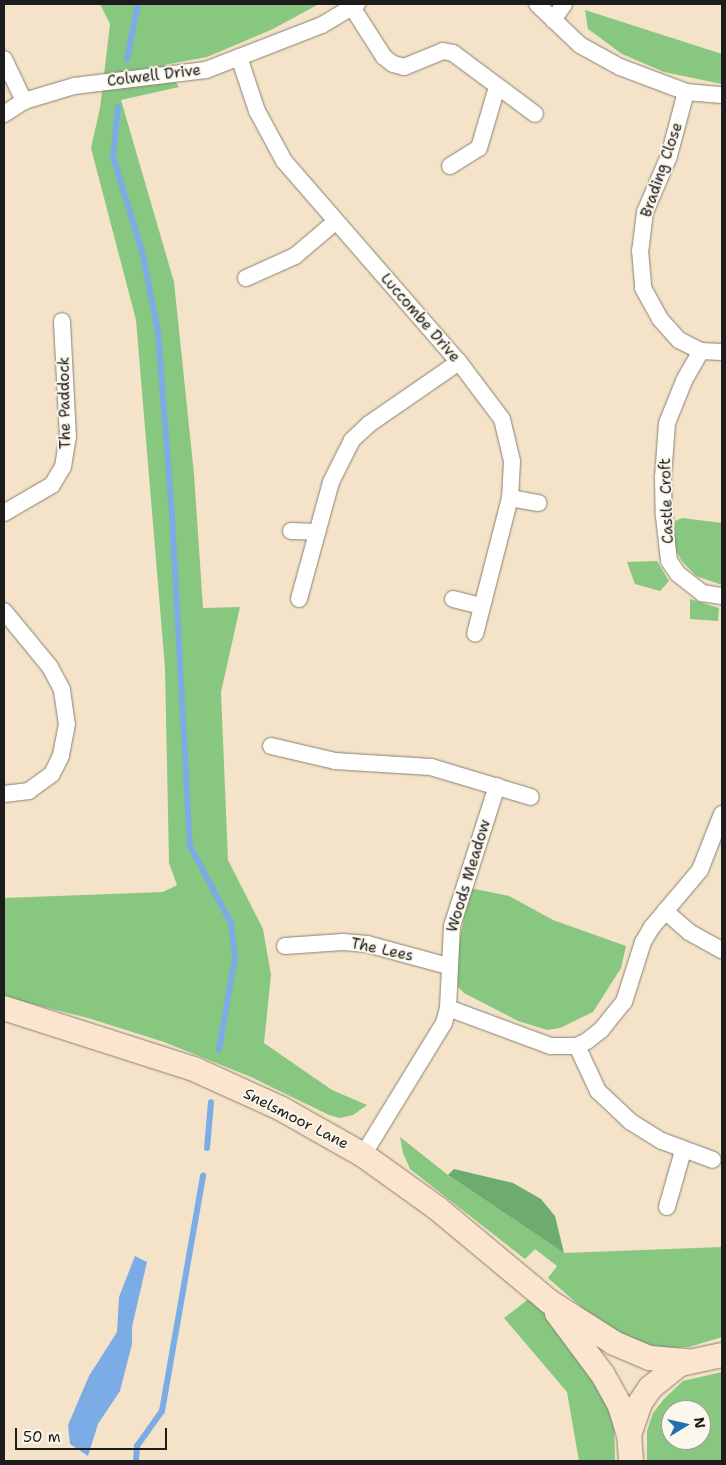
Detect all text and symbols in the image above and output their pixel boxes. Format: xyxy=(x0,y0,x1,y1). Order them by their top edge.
street label: Colwell Drive xyxy=(106,61,202,91)
street label: Brading Close xyxy=(637,120,687,220)
street label: Luccombe Drive xyxy=(377,270,463,366)
street label: The Paddock xyxy=(55,357,75,449)
street label: Castle Croft xyxy=(657,458,677,544)
street label: Woods Meadow xyxy=(443,817,495,935)
street label: The Lees xyxy=(349,935,415,965)
street label: Snelsmoor Lane xyxy=(241,1085,351,1153)
north arrow xyxy=(661,1400,711,1450)
text: N xyxy=(690,1416,710,1430)
scale bar xyxy=(18,1418,170,1450)
text: 50 m xyxy=(23,1427,61,1447)

